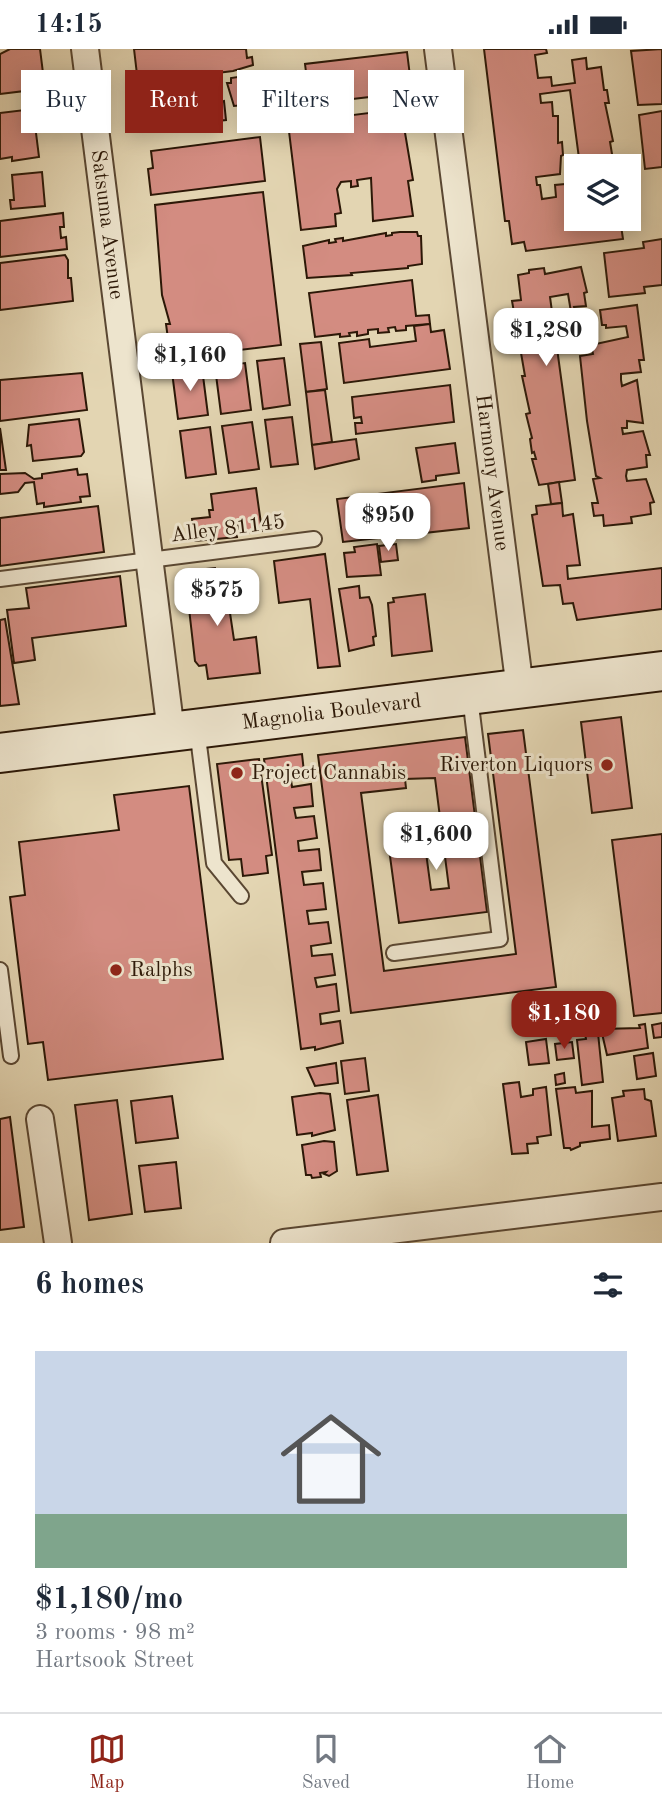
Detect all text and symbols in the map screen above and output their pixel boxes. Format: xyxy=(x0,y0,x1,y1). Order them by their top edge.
text: 14:15 xyxy=(35,12,103,38)
chip: Buy xyxy=(21,70,111,133)
chip: Rent xyxy=(125,70,223,133)
chip: Filters xyxy=(237,70,354,133)
chip: New xyxy=(368,70,464,133)
street label: Satsuma Avenue xyxy=(87,148,127,301)
map controls xyxy=(564,154,641,231)
button: layers xyxy=(564,154,641,231)
pin: $1,280 xyxy=(489,309,603,368)
text: $1,280 xyxy=(509,319,583,342)
pin: $1,160 xyxy=(133,333,247,393)
text: $1,160 xyxy=(153,344,227,367)
street label: Harmony Avenue xyxy=(472,393,513,552)
pin: $950 xyxy=(347,493,429,553)
text: $950 xyxy=(361,504,415,527)
street label: Alley 81145 xyxy=(170,512,286,546)
pin: $575 xyxy=(176,569,258,628)
text: $575 xyxy=(190,579,244,602)
street label: Magnolia Boulevard xyxy=(241,690,422,733)
place label: Riverton Liquors xyxy=(439,755,593,776)
marker: Riverton Liquors xyxy=(599,757,615,773)
place label: Project Cannabis xyxy=(251,763,406,784)
marker: Project Cannabis xyxy=(229,765,245,781)
pin: $1,600 xyxy=(379,813,493,872)
text: $1,600 xyxy=(399,823,473,846)
place label: Ralphs xyxy=(130,960,193,981)
marker: Ralphs xyxy=(108,962,124,978)
pin: $1,180 xyxy=(507,991,621,1051)
text: $1,180 xyxy=(527,1002,601,1025)
icon: filters xyxy=(589,1266,627,1304)
text: 6 homes xyxy=(35,1270,144,1300)
icon: home xyxy=(268,1396,394,1522)
text: $1,180/mo xyxy=(35,1585,183,1615)
text: 3 rooms · 98 m² xyxy=(35,1621,195,1644)
text: Hartsook Street xyxy=(35,1649,194,1672)
tab: Map xyxy=(88,1730,126,1795)
tab: Saved xyxy=(302,1730,350,1795)
tab: Home xyxy=(526,1730,574,1795)

